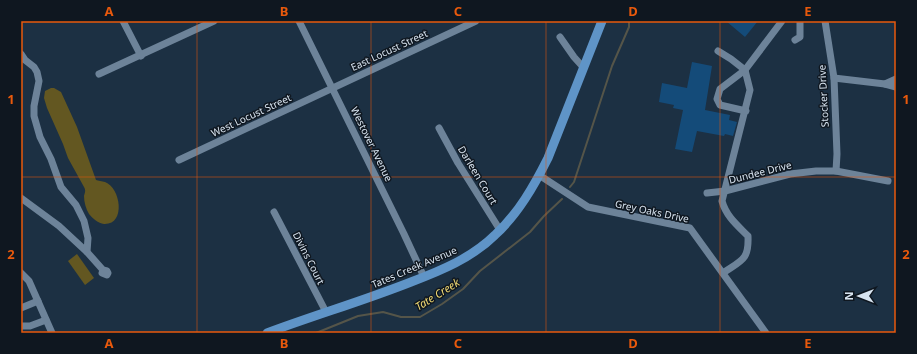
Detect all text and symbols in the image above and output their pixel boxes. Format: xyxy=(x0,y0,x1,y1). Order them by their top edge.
text: A xyxy=(105,2,114,20)
text: B xyxy=(280,2,288,20)
text: C xyxy=(454,2,462,20)
text: D xyxy=(628,2,638,20)
text: E xyxy=(804,2,812,20)
street label: East Locust Street xyxy=(348,26,430,74)
street label: Stocker Drive xyxy=(814,64,832,128)
text: 1 xyxy=(7,90,15,108)
street label: West Locust Street xyxy=(209,90,294,140)
text: 1 xyxy=(902,90,910,108)
street label: Westover Avenue xyxy=(348,104,396,184)
street label: Darleen Court xyxy=(455,143,501,207)
street label: Dundee Drive xyxy=(727,157,793,187)
street label: Grey Oaks Drive xyxy=(614,196,691,226)
street label: Divins Court xyxy=(290,229,328,287)
street label: Tates Creek Avenue xyxy=(369,243,459,291)
text: 2 xyxy=(7,245,15,263)
text: 2 xyxy=(902,245,910,263)
water label: Tate Creek xyxy=(412,274,463,314)
north arrow xyxy=(839,276,879,316)
text: N xyxy=(841,292,856,300)
text: A xyxy=(105,334,114,352)
text: B xyxy=(280,334,288,352)
text: C xyxy=(454,334,462,352)
text: D xyxy=(628,334,638,352)
text: E xyxy=(804,334,812,352)

